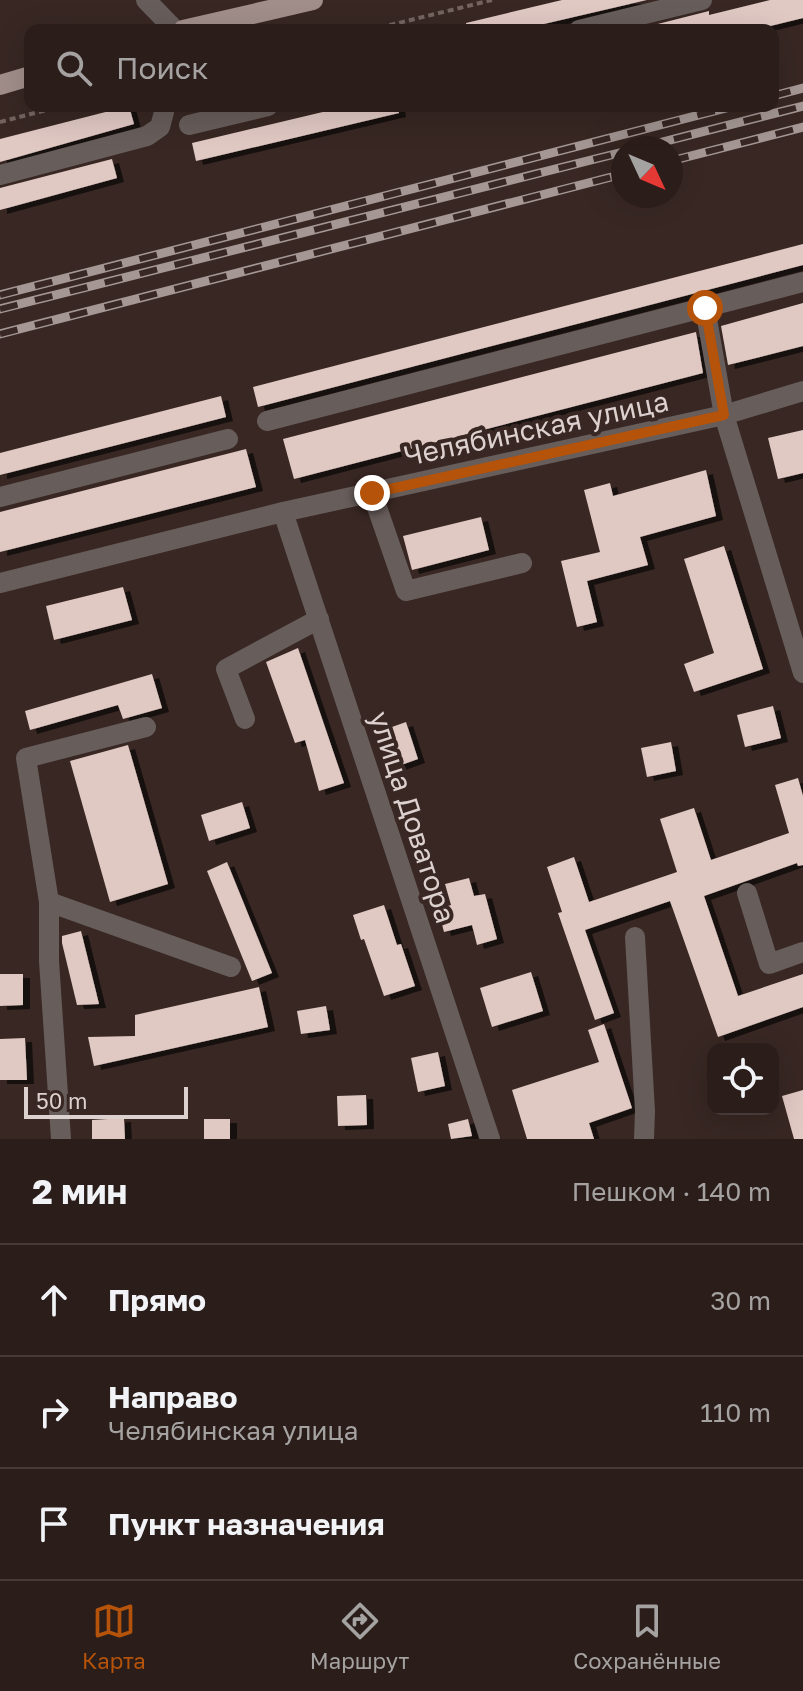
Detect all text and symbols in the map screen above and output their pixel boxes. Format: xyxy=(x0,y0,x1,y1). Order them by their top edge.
search box xyxy=(24,24,779,112)
icon: search xyxy=(52,46,96,90)
text: Поиск xyxy=(116,50,208,86)
north arrow xyxy=(611,136,683,208)
route start xyxy=(687,290,723,326)
street label: Челябинская улица xyxy=(401,384,671,472)
route end xyxy=(354,475,390,511)
street label: улица Доватора xyxy=(363,707,463,927)
map controls xyxy=(707,1043,779,1115)
button: locate xyxy=(707,1043,779,1115)
scale bar xyxy=(24,1083,188,1119)
text: 50 m xyxy=(36,1087,87,1114)
text: 2 мин xyxy=(32,1171,127,1211)
text: Пешком · 140 m xyxy=(572,1176,771,1207)
icon: ahead xyxy=(32,1278,76,1322)
text: Прямо xyxy=(108,1282,206,1318)
text: 30 m xyxy=(710,1285,771,1316)
text: Направо xyxy=(108,1379,237,1415)
icon: right xyxy=(32,1390,76,1434)
text: 110 m xyxy=(700,1397,771,1428)
text: Челябинская улица xyxy=(108,1415,359,1446)
icon: arrive xyxy=(32,1502,76,1546)
text: Пункт назначения xyxy=(108,1506,385,1542)
tab: Карта xyxy=(82,1599,146,1674)
tab: Маршрут xyxy=(310,1599,409,1674)
tab: Сохранённые xyxy=(573,1599,721,1674)

